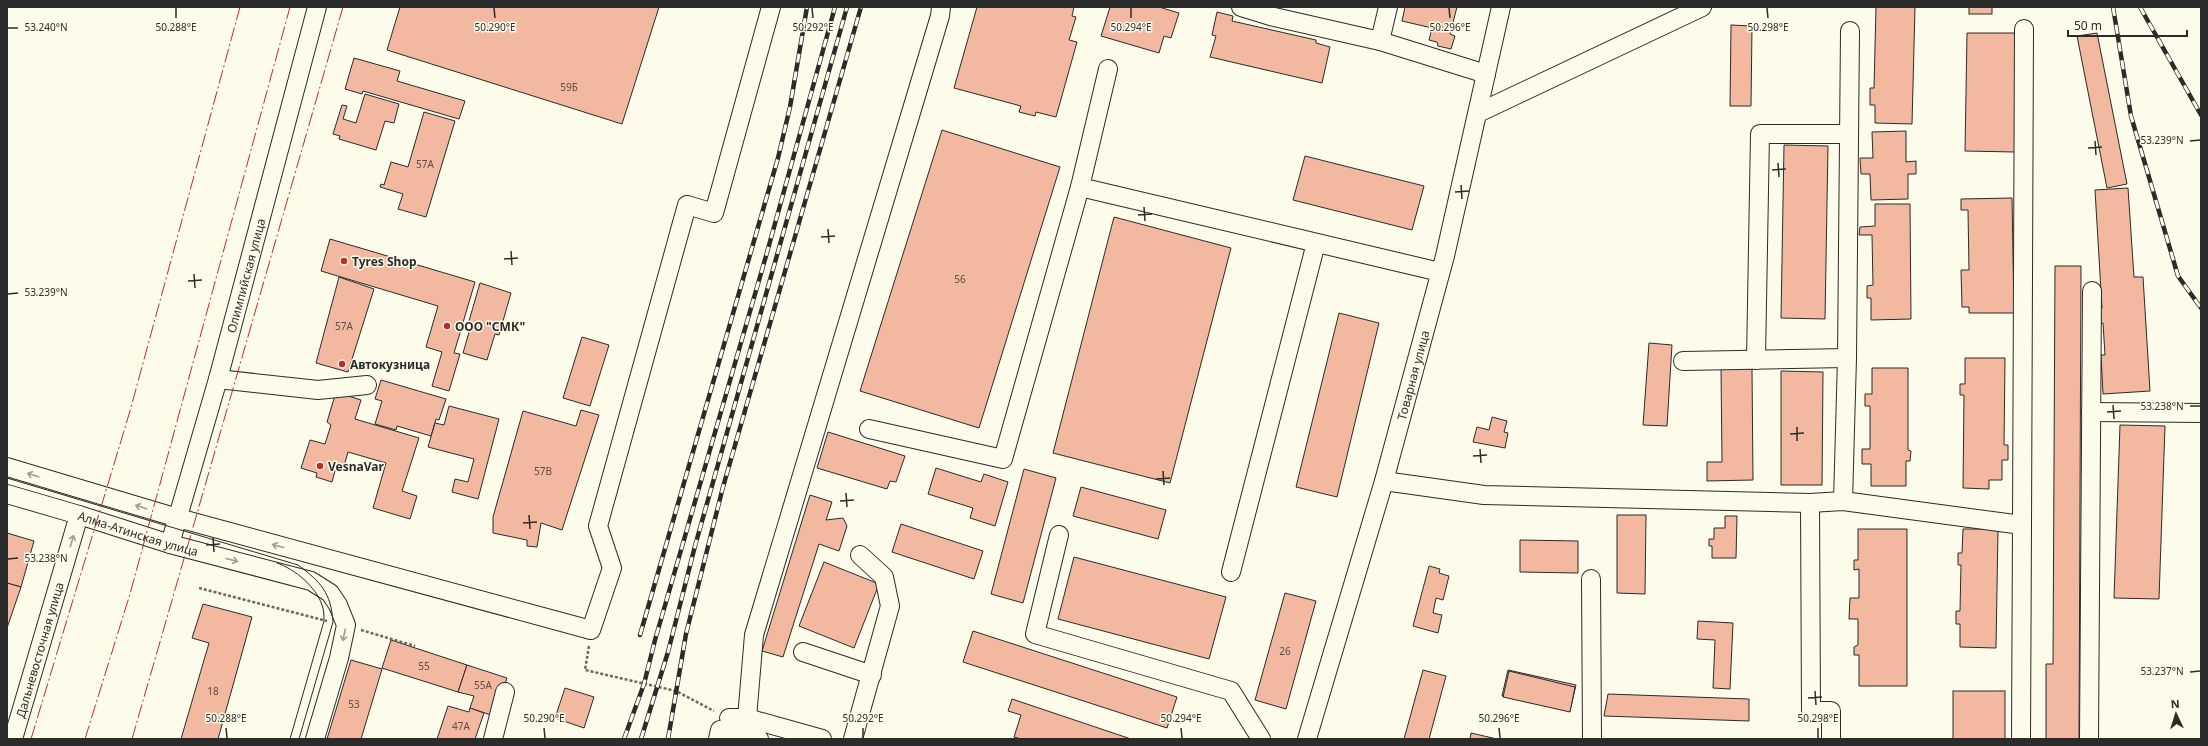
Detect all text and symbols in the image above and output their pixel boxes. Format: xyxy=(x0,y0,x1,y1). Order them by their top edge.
scale bar xyxy=(2068,12,2187,38)
text: 50 m xyxy=(2074,17,2102,34)
text: 53.240°N xyxy=(24,20,68,34)
text: 50.288°E xyxy=(155,20,197,34)
text: 50.290°E xyxy=(474,20,516,34)
text: 50.292°E xyxy=(792,20,834,34)
text: 50.294°E xyxy=(1110,20,1152,34)
text: 50.296°E xyxy=(1429,20,1471,34)
text: 50.298°E xyxy=(1747,20,1789,34)
house number: 59Б xyxy=(560,80,578,94)
text: 53.239°N xyxy=(2140,133,2184,147)
house number: 57А xyxy=(416,157,435,171)
street label: Олимпийская улица xyxy=(222,216,269,335)
place label: Tyres Shop xyxy=(352,253,417,270)
marker: Tyres Shop xyxy=(339,256,349,266)
house number: 56 xyxy=(954,272,966,286)
text: 53.239°N xyxy=(24,285,68,299)
place label: ООО "СМК" xyxy=(455,318,525,335)
house number: 57А xyxy=(335,319,354,333)
marker: ООО "СМК" xyxy=(442,321,452,331)
street label: Товарная улица xyxy=(1392,328,1433,422)
place label: Автокузница xyxy=(350,356,430,373)
marker: Автокузница xyxy=(337,359,347,369)
text: 53.238°N xyxy=(2140,399,2184,413)
place label: VesnaVar xyxy=(328,458,384,475)
marker: VesnaVar xyxy=(315,461,325,471)
house number: 57В xyxy=(534,464,552,478)
one-way arrow xyxy=(27,471,40,478)
one-way arrow xyxy=(134,503,147,510)
street label: Алма-Атинская улица xyxy=(76,507,200,560)
one-way arrow xyxy=(69,534,76,547)
one-way arrow xyxy=(272,542,285,549)
text: 53.238°N xyxy=(24,551,68,565)
one-way arrow xyxy=(225,557,238,564)
street label: Дальневосточная улица xyxy=(11,580,67,720)
one-way arrow xyxy=(340,628,348,641)
house number: 26 xyxy=(1279,644,1291,658)
house number: 55 xyxy=(418,659,430,673)
text: 53.237°N xyxy=(2140,664,2184,678)
house number: 55А xyxy=(474,678,493,692)
house number: 18 xyxy=(207,684,219,698)
north arrow xyxy=(2156,694,2196,734)
text: N xyxy=(2170,696,2180,711)
house number: 53 xyxy=(348,697,360,711)
text: 50.288°E xyxy=(205,711,247,725)
text: 50.290°E xyxy=(523,711,565,725)
text: 50.292°E xyxy=(842,711,884,725)
text: 50.294°E xyxy=(1160,711,1202,725)
text: 50.296°E xyxy=(1478,711,1520,725)
text: 50.298°E xyxy=(1797,711,1839,725)
house number: 47А xyxy=(452,719,471,733)

